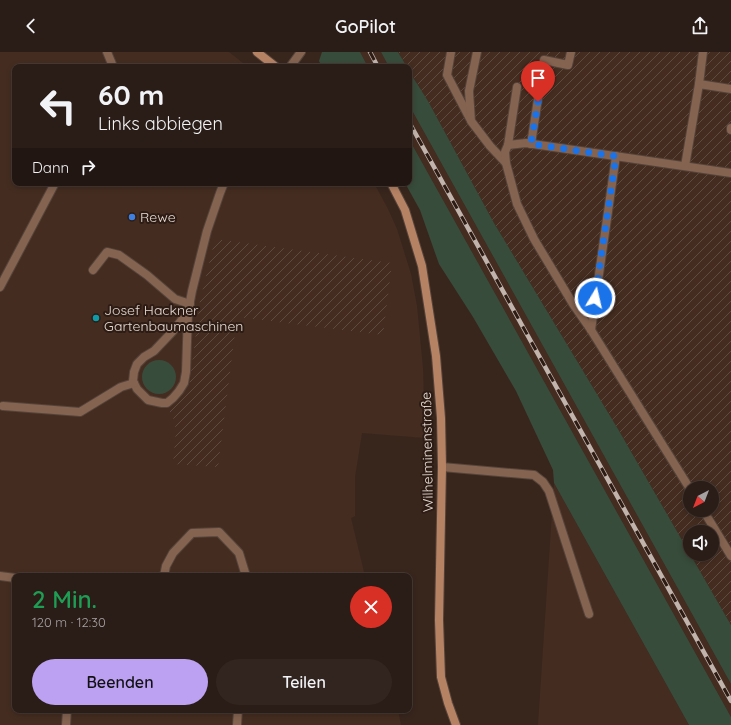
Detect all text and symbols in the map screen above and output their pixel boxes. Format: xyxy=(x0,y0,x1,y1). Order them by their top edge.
icon: back xyxy=(20,15,42,37)
text: GoPilot xyxy=(335,15,396,38)
icon: share xyxy=(689,15,711,37)
pin xyxy=(521,61,555,102)
icon: arrive xyxy=(527,67,549,89)
text: 60 m xyxy=(98,77,164,112)
icon: left xyxy=(32,80,84,132)
text: Links abbiegen xyxy=(98,112,223,135)
icon: right xyxy=(77,156,99,178)
text: Dann xyxy=(32,158,69,177)
place label: Rewe xyxy=(140,208,176,226)
marker: Rewe xyxy=(127,212,137,222)
position arrow xyxy=(574,277,616,319)
place label: Josef Hackner Gartenbaumaschinen xyxy=(104,301,243,335)
marker: Josef Hackner Gartenbaumaschinen xyxy=(91,313,101,323)
street label: Wilhelminenstraße xyxy=(417,392,437,512)
north arrow xyxy=(683,481,719,517)
map controls xyxy=(683,481,719,561)
button: sound xyxy=(683,525,719,561)
text: 2 Min. xyxy=(32,584,97,614)
button: close xyxy=(350,586,392,628)
text: 120 m · 12:30 xyxy=(32,614,106,630)
button: Beenden xyxy=(32,659,208,705)
button: Teilen xyxy=(216,659,392,705)

